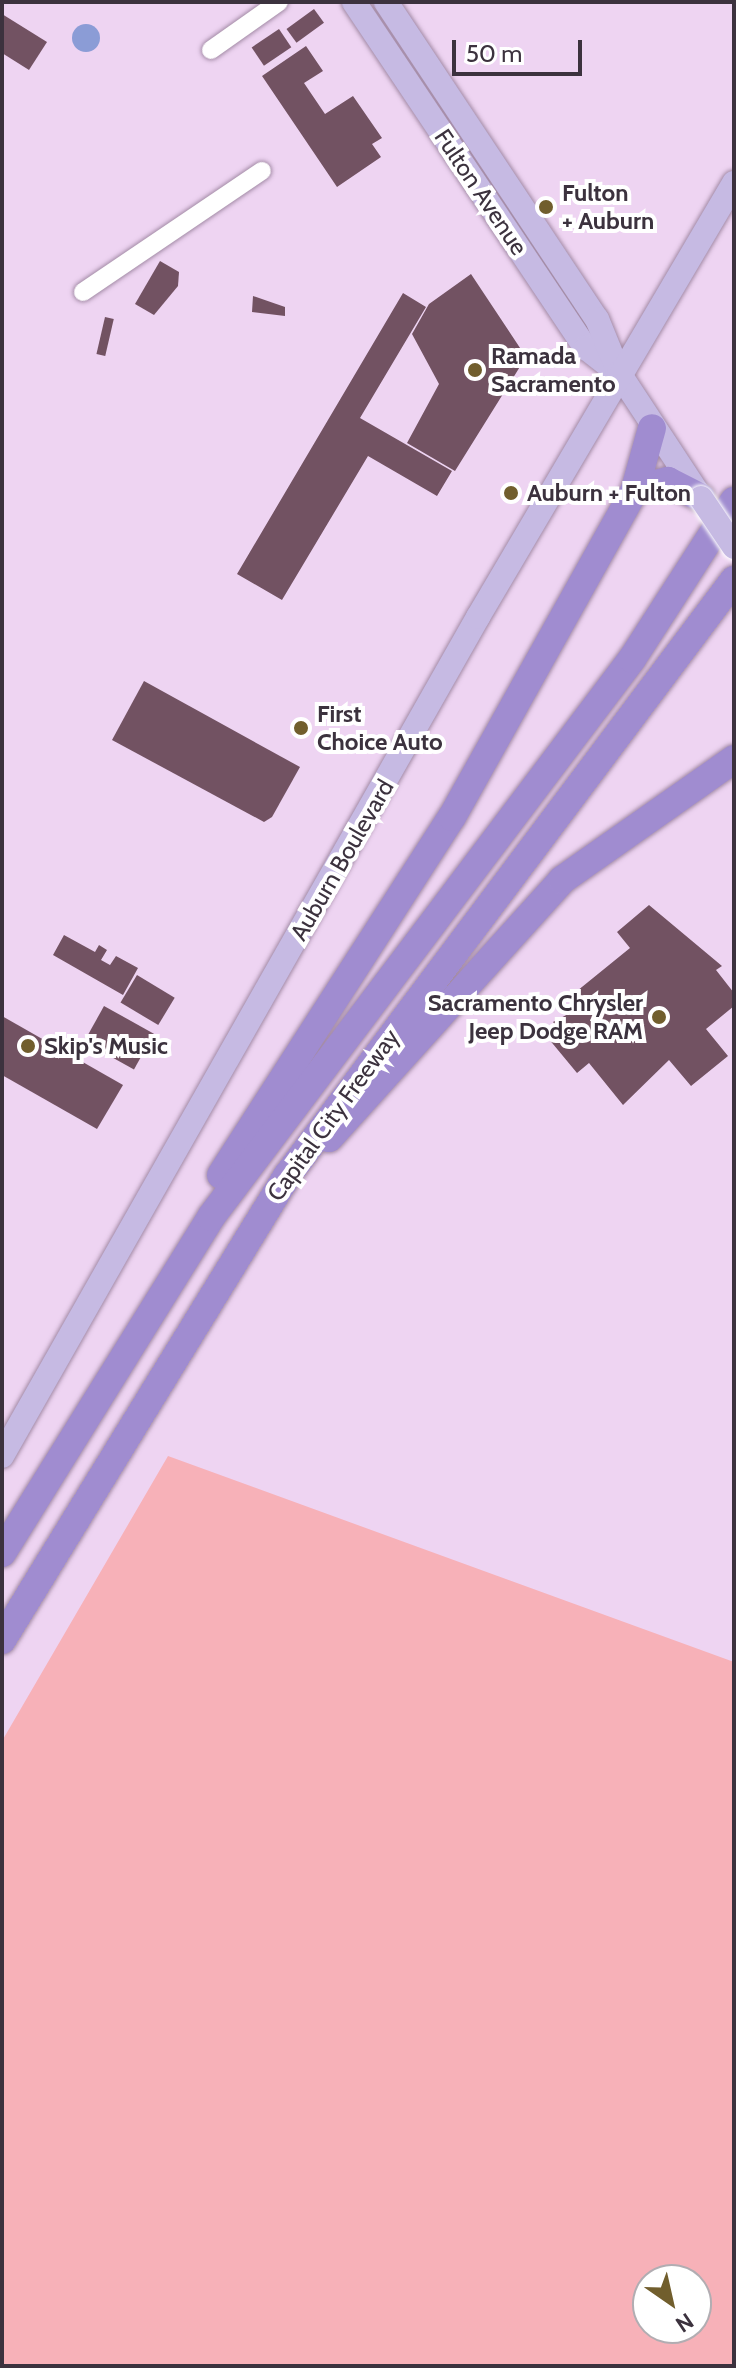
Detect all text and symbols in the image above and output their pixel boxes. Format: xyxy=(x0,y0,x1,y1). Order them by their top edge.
scale bar xyxy=(456,24,586,74)
text: 50 m xyxy=(466,39,522,68)
street label: Fulton Avenue xyxy=(428,123,534,261)
place label: Fulton + Auburn xyxy=(562,179,654,235)
marker: Fulton + Auburn xyxy=(537,198,555,216)
place label: Ramada Sacramento xyxy=(491,342,616,398)
marker: Ramada Sacramento xyxy=(466,361,484,379)
place label: Auburn + Fulton xyxy=(527,479,691,507)
marker: Auburn + Fulton xyxy=(502,484,520,502)
place label: First Choice Auto xyxy=(317,700,443,756)
marker: First Choice Auto xyxy=(292,719,310,737)
street label: Auburn Boulevard xyxy=(284,774,400,946)
place label: Sacramento Chrysler Jeep Dodge RAM xyxy=(428,989,643,1045)
marker: Sacramento Chrysler Jeep Dodge RAM xyxy=(650,1008,668,1026)
street label: Capital City Freeway xyxy=(261,1023,405,1207)
place label: Skip's Music xyxy=(44,1032,168,1060)
marker: Skip's Music xyxy=(19,1037,37,1055)
north arrow xyxy=(632,2264,712,2344)
text: N xyxy=(671,2307,699,2338)

